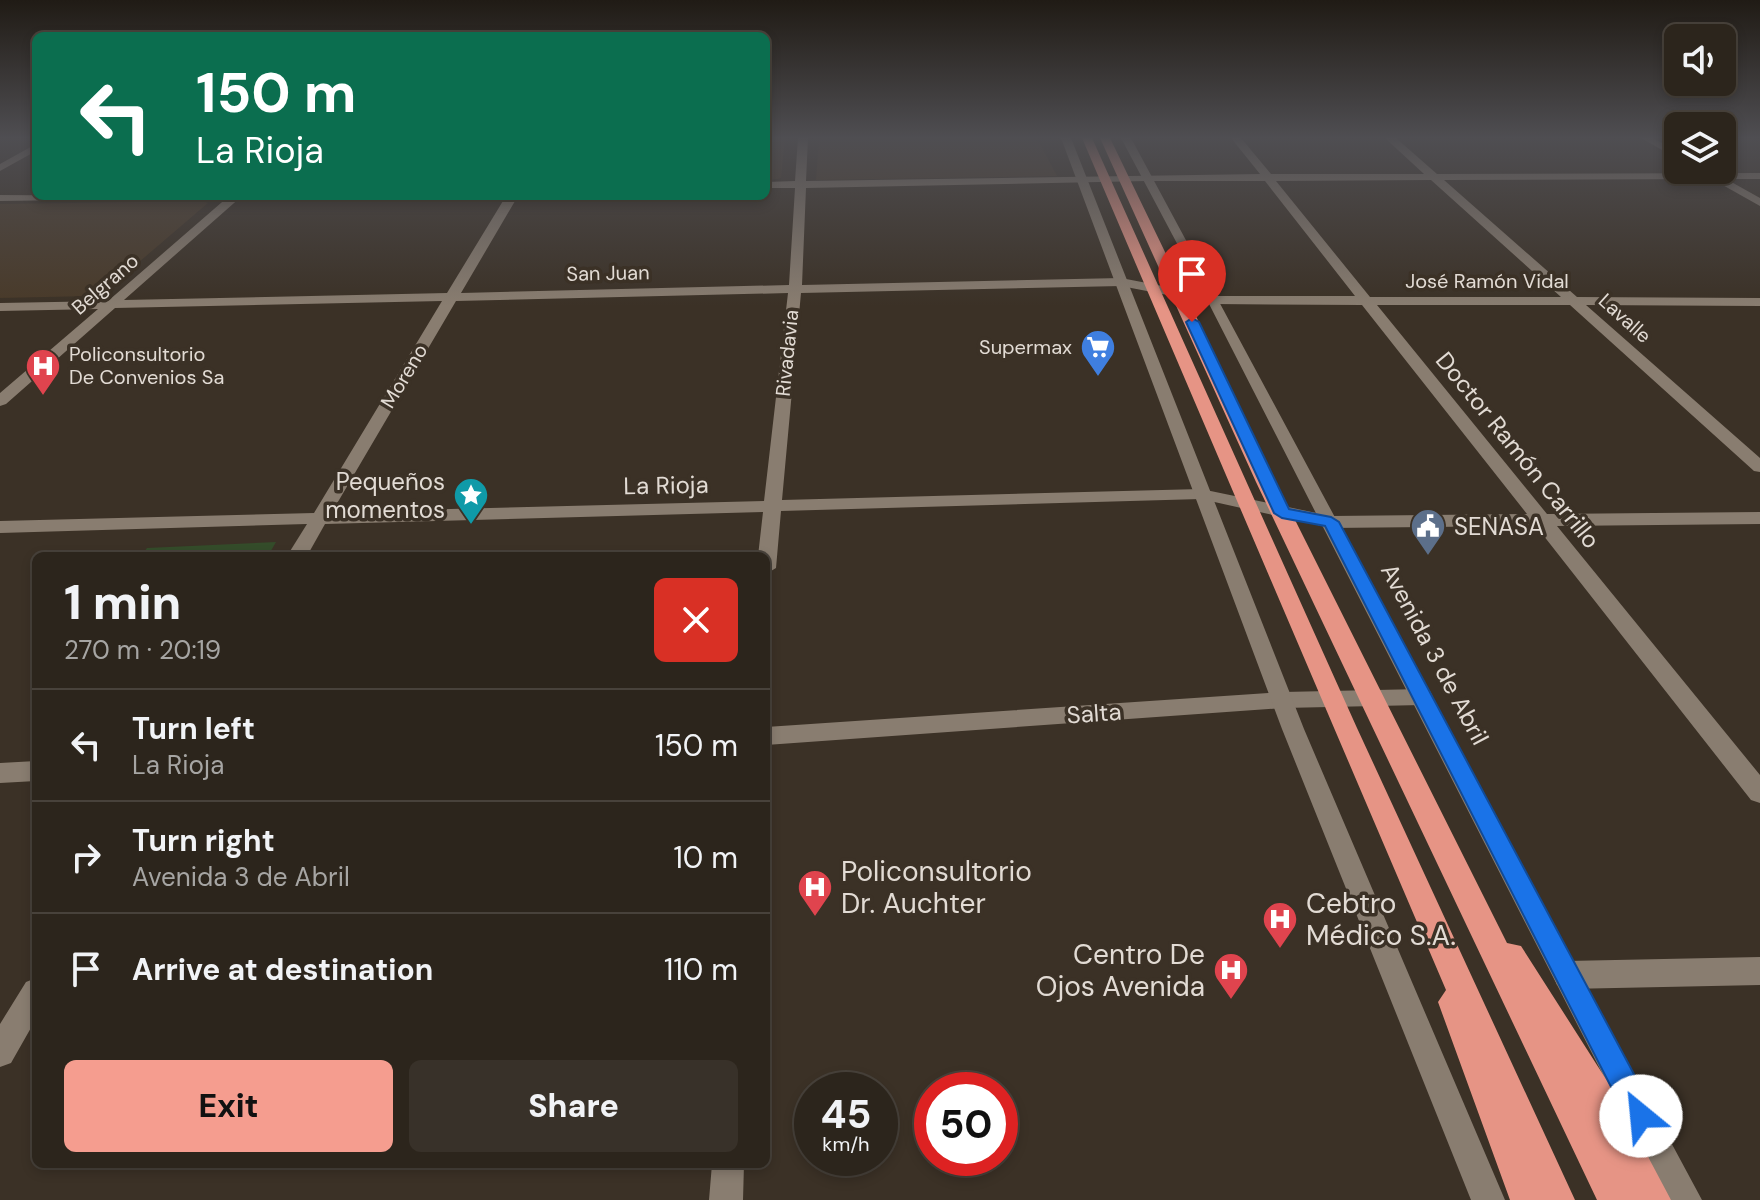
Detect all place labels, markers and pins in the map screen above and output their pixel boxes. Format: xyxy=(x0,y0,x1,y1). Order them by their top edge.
pin xyxy=(1158,240,1226,322)
supermarket icon: Supermax xyxy=(1079,328,1117,378)
place label: Supermax xyxy=(979,334,1072,360)
place label: Policonsultorio De Convenios Sa xyxy=(69,341,224,390)
hospital icon: Policonsultorio De Convenios Sa xyxy=(24,347,62,397)
place label: Pequeños momentos xyxy=(325,466,445,525)
place icon: Pequeños momentos xyxy=(452,476,490,526)
public building icon: SENASA xyxy=(1409,507,1447,557)
place label: SENASA xyxy=(1454,511,1544,542)
place label: Policonsultorio Dr. Auchter xyxy=(841,853,1032,922)
hospital icon: Policonsultorio Dr. Auchter xyxy=(796,868,834,918)
place label: Cebtro Médico S.A. xyxy=(1306,885,1456,954)
hospital icon: Cebtro Médico S.A. xyxy=(1261,900,1299,950)
place label: Centro De Ojos Avenida xyxy=(1036,936,1205,1005)
hospital icon: Centro De Ojos Avenida xyxy=(1212,951,1250,1001)

